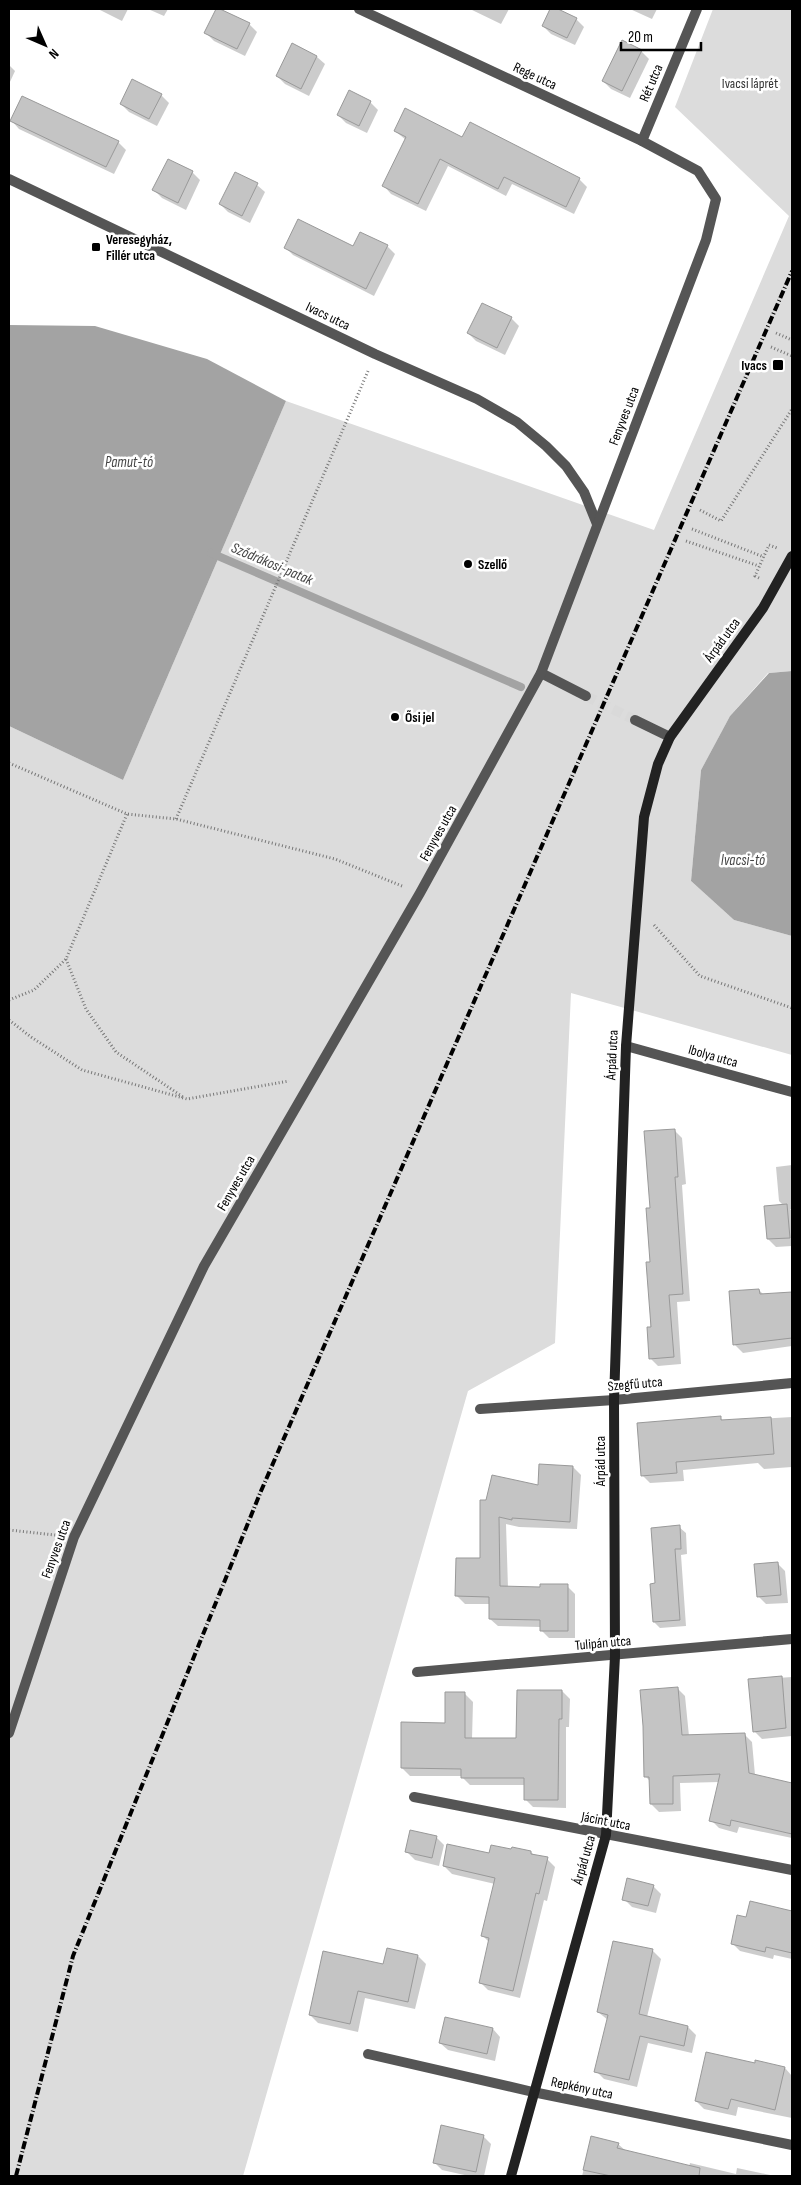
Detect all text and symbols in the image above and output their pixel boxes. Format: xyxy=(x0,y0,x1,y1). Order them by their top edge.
north arrow xyxy=(20,20,70,70)
scale bar xyxy=(621,20,701,52)
text: 20 m xyxy=(628,28,653,47)
text: N xyxy=(45,45,62,62)
street label: Rege utca xyxy=(510,59,560,93)
street label: Rét utca xyxy=(636,62,666,104)
park label: Ivacsi láprét xyxy=(722,75,778,92)
place label: Veresegyház, Fillér utca xyxy=(106,231,172,264)
marker: Veresegyház, Fillér utca xyxy=(90,241,102,253)
street label: Ivacs utca xyxy=(303,298,353,334)
place label: Ivacs xyxy=(741,357,767,374)
marker: Ivacs xyxy=(771,358,785,372)
street label: Fenyves utca xyxy=(605,384,643,448)
water label: Pamut-tó xyxy=(105,453,153,472)
water label: Sződrákosi-patak xyxy=(228,538,316,590)
place label: Szellő xyxy=(478,556,507,573)
marker: Szellő xyxy=(462,558,474,570)
street label: Árpád utca xyxy=(700,615,744,666)
place label: Ősi jel xyxy=(405,709,434,726)
marker: Ősi jel xyxy=(389,711,401,723)
street label: Fenyves utca xyxy=(416,802,460,864)
water label: Ivacsi-tó xyxy=(721,851,765,870)
street label: Árpád utca xyxy=(602,1029,622,1082)
street label: Ibolya utca xyxy=(686,1041,740,1071)
street label: Fenyves utca xyxy=(213,1152,259,1214)
street label: Szegfű utca xyxy=(607,1373,663,1395)
street label: Árpád utca xyxy=(592,1436,609,1487)
street label: Fenyves utca xyxy=(38,1517,74,1581)
street label: Tulipán utca xyxy=(574,1632,632,1654)
street label: Jácint utca xyxy=(579,1808,632,1834)
street label: Árpád utca xyxy=(569,1833,599,1888)
street label: Repkény utca xyxy=(549,2073,615,2103)

